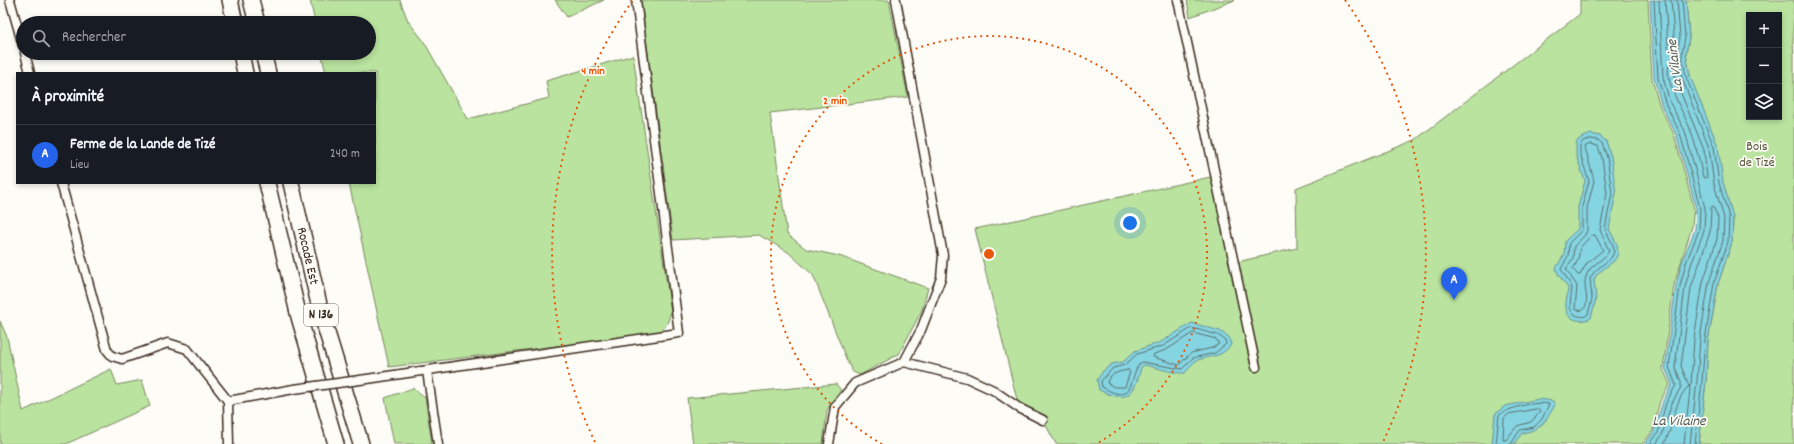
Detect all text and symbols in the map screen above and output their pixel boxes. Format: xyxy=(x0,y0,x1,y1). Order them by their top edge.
map controls xyxy=(1746,12,1782,120)
button: + xyxy=(1746,12,1782,48)
search box xyxy=(16,16,376,60)
icon: search xyxy=(30,27,52,49)
text: Rechercher xyxy=(62,27,126,49)
water label: La Vilaine xyxy=(1662,37,1690,94)
button: − xyxy=(1746,48,1782,84)
text: 4 min xyxy=(581,63,605,80)
button: layers xyxy=(1746,84,1782,120)
text: À proximité xyxy=(32,86,104,110)
text: 2 min xyxy=(823,93,847,110)
text: Ferme de la Lande de Tizé xyxy=(70,134,215,156)
park label: Bois de Tizé xyxy=(1739,137,1775,173)
text: A xyxy=(41,145,49,164)
text: 240 m xyxy=(330,145,360,164)
text: Lieu xyxy=(70,156,89,175)
your location xyxy=(1120,213,1140,233)
street label: Rocade Est xyxy=(291,225,323,287)
centre of rings xyxy=(982,247,996,261)
pin: A xyxy=(1441,267,1467,300)
road number: N 136 xyxy=(304,304,338,326)
water label: La Vilaine xyxy=(1652,411,1707,433)

